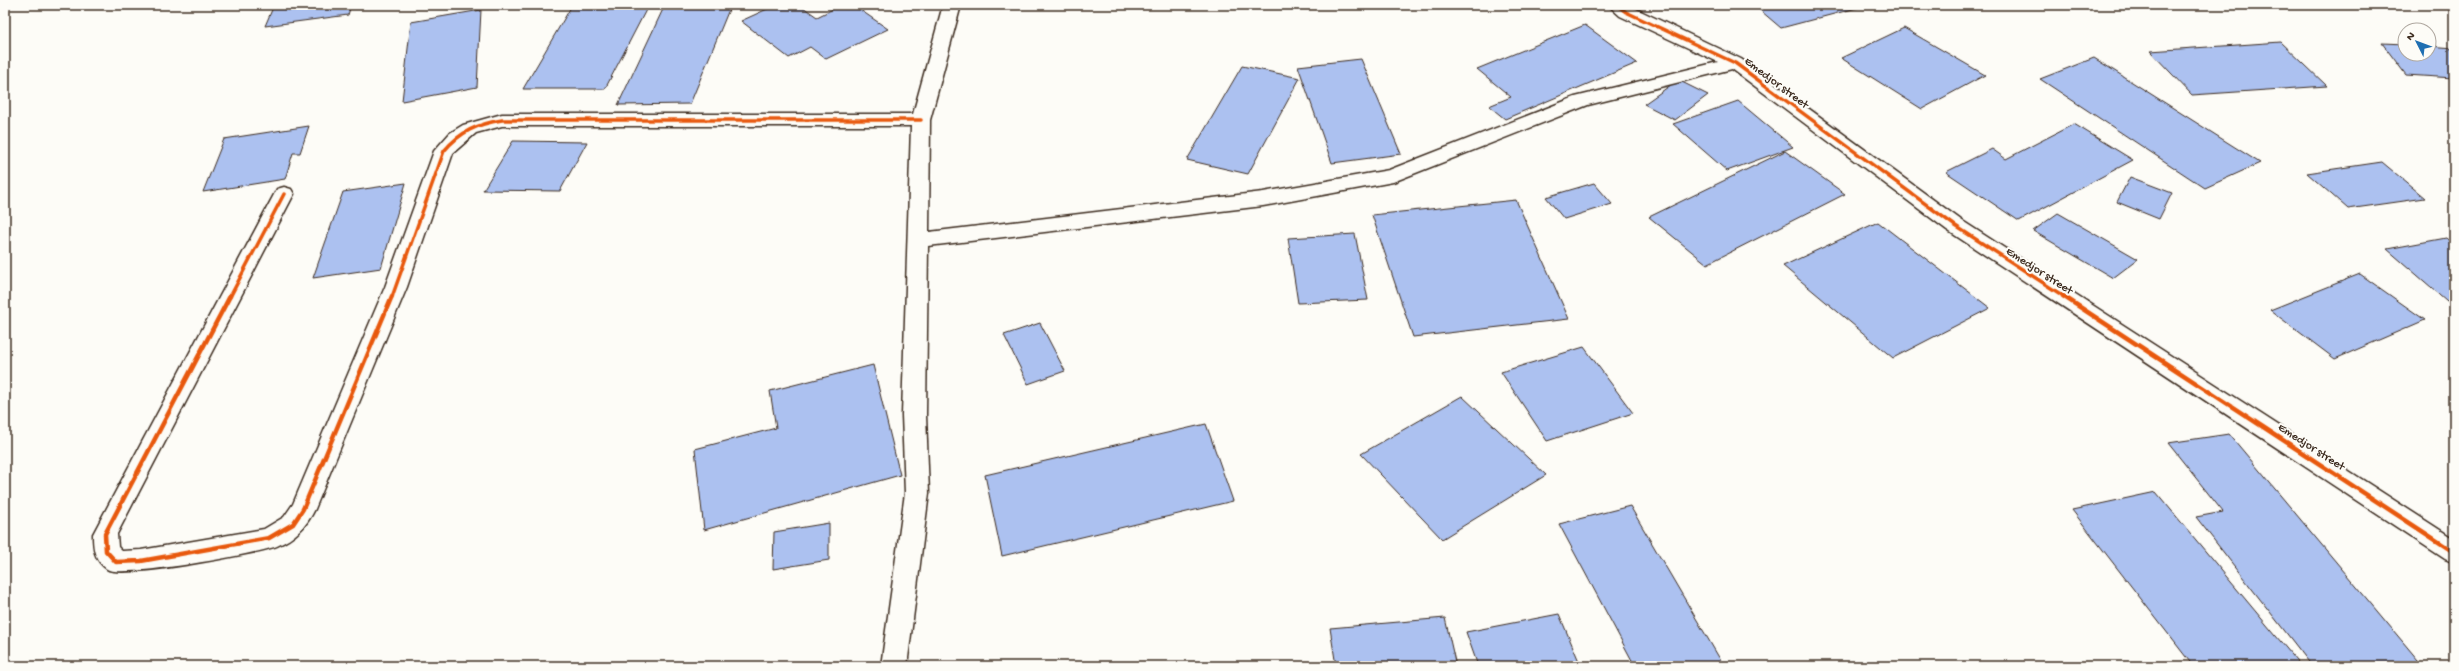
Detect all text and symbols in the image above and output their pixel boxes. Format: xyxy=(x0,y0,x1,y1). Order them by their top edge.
north arrow xyxy=(2397,22,2437,62)
text: N xyxy=(2404,30,2418,43)
street label: Emedjor street xyxy=(1741,55,1812,113)
street label: Emedjor street xyxy=(2003,245,2076,299)
street label: Emedjor street xyxy=(2275,421,2348,475)

